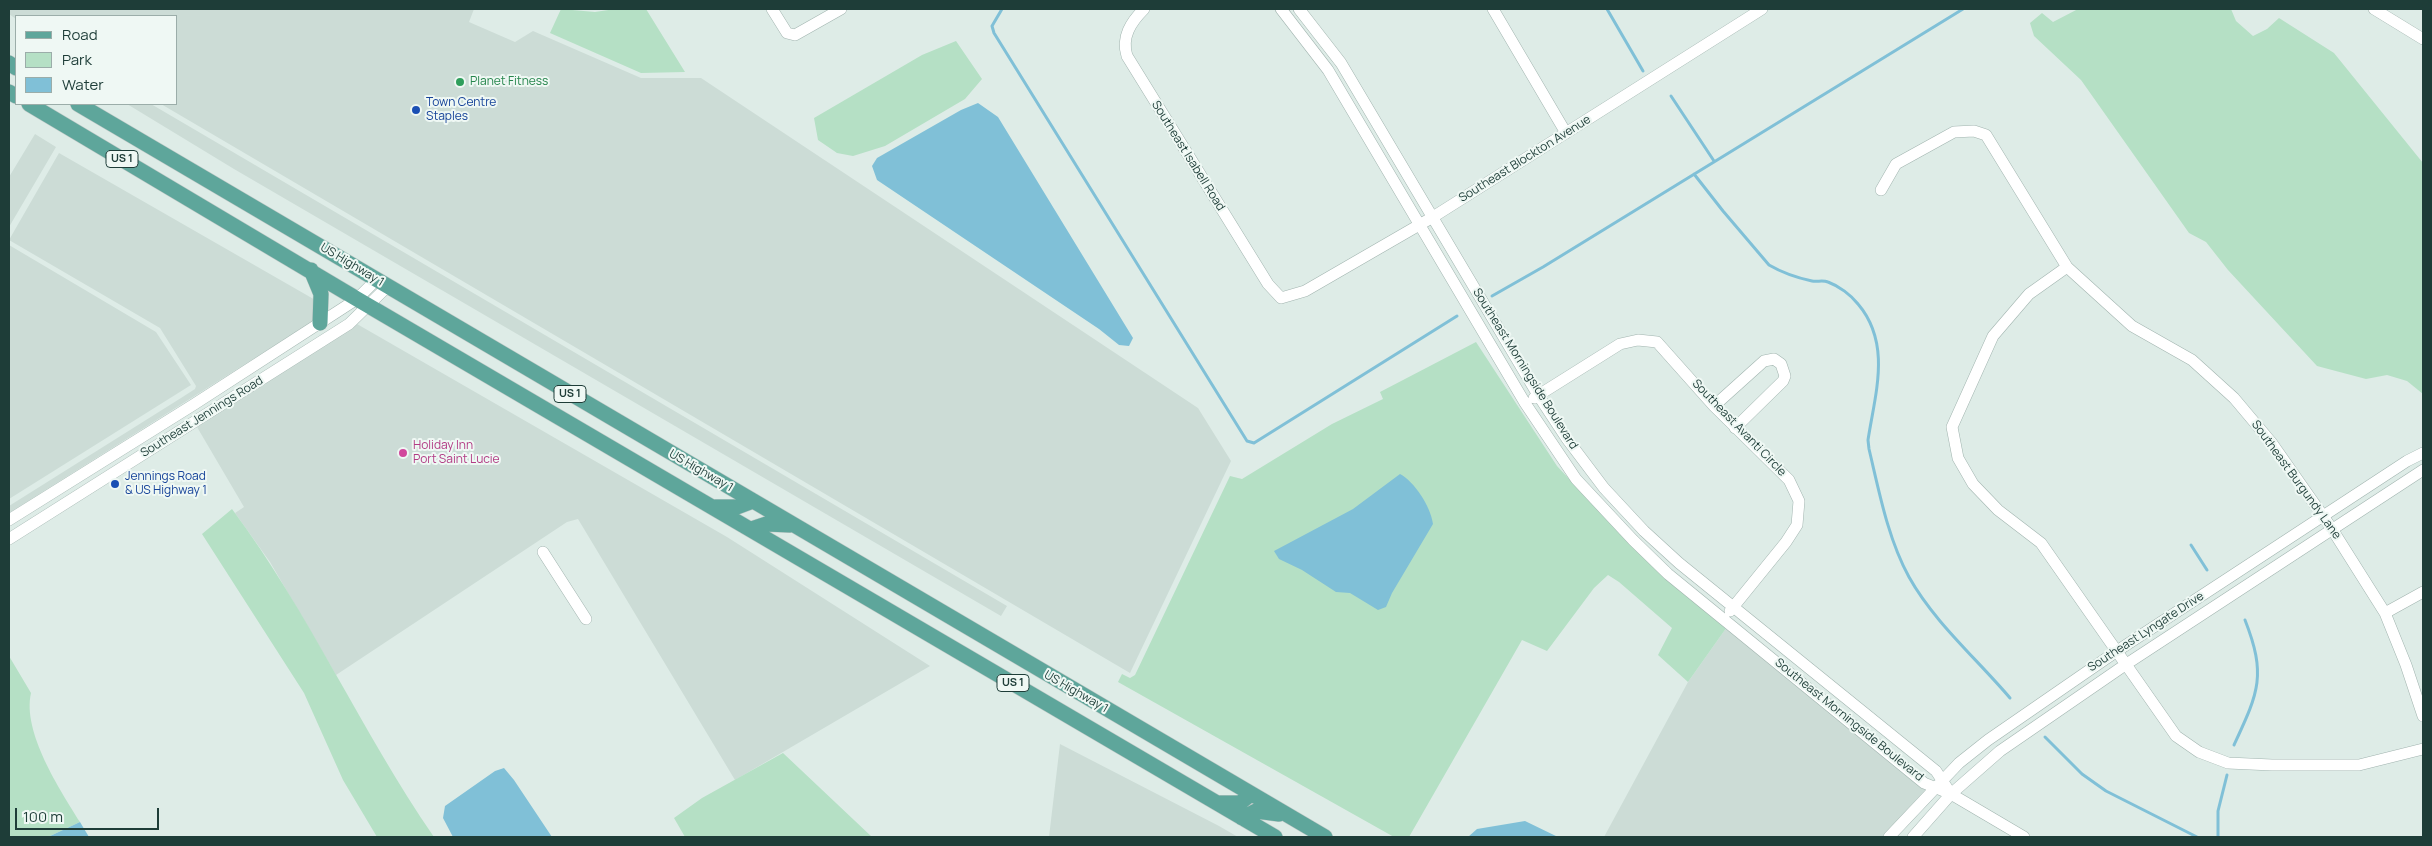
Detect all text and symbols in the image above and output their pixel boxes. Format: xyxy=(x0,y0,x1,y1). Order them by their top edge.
legend xyxy=(15,15,178,105)
text: Road xyxy=(62,24,98,45)
text: Park xyxy=(62,49,92,70)
text: Water xyxy=(62,74,104,95)
place label: Planet Fitness xyxy=(470,75,548,89)
marker: Planet Fitness xyxy=(454,76,466,88)
place label: Town Centre Staples xyxy=(426,96,496,124)
street label: Southeast Isabell Road xyxy=(1148,98,1228,214)
marker: Town Centre Staples xyxy=(410,104,422,116)
street label: Southeast Blockton Avenue xyxy=(1456,112,1594,206)
road number: US 1 xyxy=(106,150,138,168)
street label: US Highway 1 xyxy=(318,240,386,290)
street label: Southeast Morningside Boulevard xyxy=(1469,286,1581,452)
street label: Southeast Jennings Road xyxy=(138,373,266,461)
street label: Southeast Avanti Circle xyxy=(1689,377,1789,479)
road number: US 1 xyxy=(554,386,586,402)
street label: Southeast Burgundy Lane xyxy=(2248,418,2344,542)
place label: Holiday Inn Port Saint Lucie xyxy=(413,439,500,467)
marker: Holiday Inn Port Saint Lucie xyxy=(397,447,409,459)
street label: US Highway 1 xyxy=(666,447,736,495)
place label: Jennings Road & US Highway 1 xyxy=(125,470,207,498)
marker: Jennings Road & US Highway 1 xyxy=(109,478,121,490)
street label: Southeast Lyngate Drive xyxy=(2085,589,2207,675)
street label: Southeast Morningside Boulevard xyxy=(1772,656,1926,784)
street label: US Highway 1 xyxy=(1041,668,1111,716)
road number: US 1 xyxy=(997,674,1029,691)
scale bar xyxy=(18,798,161,830)
text: 100 m xyxy=(23,806,63,827)

